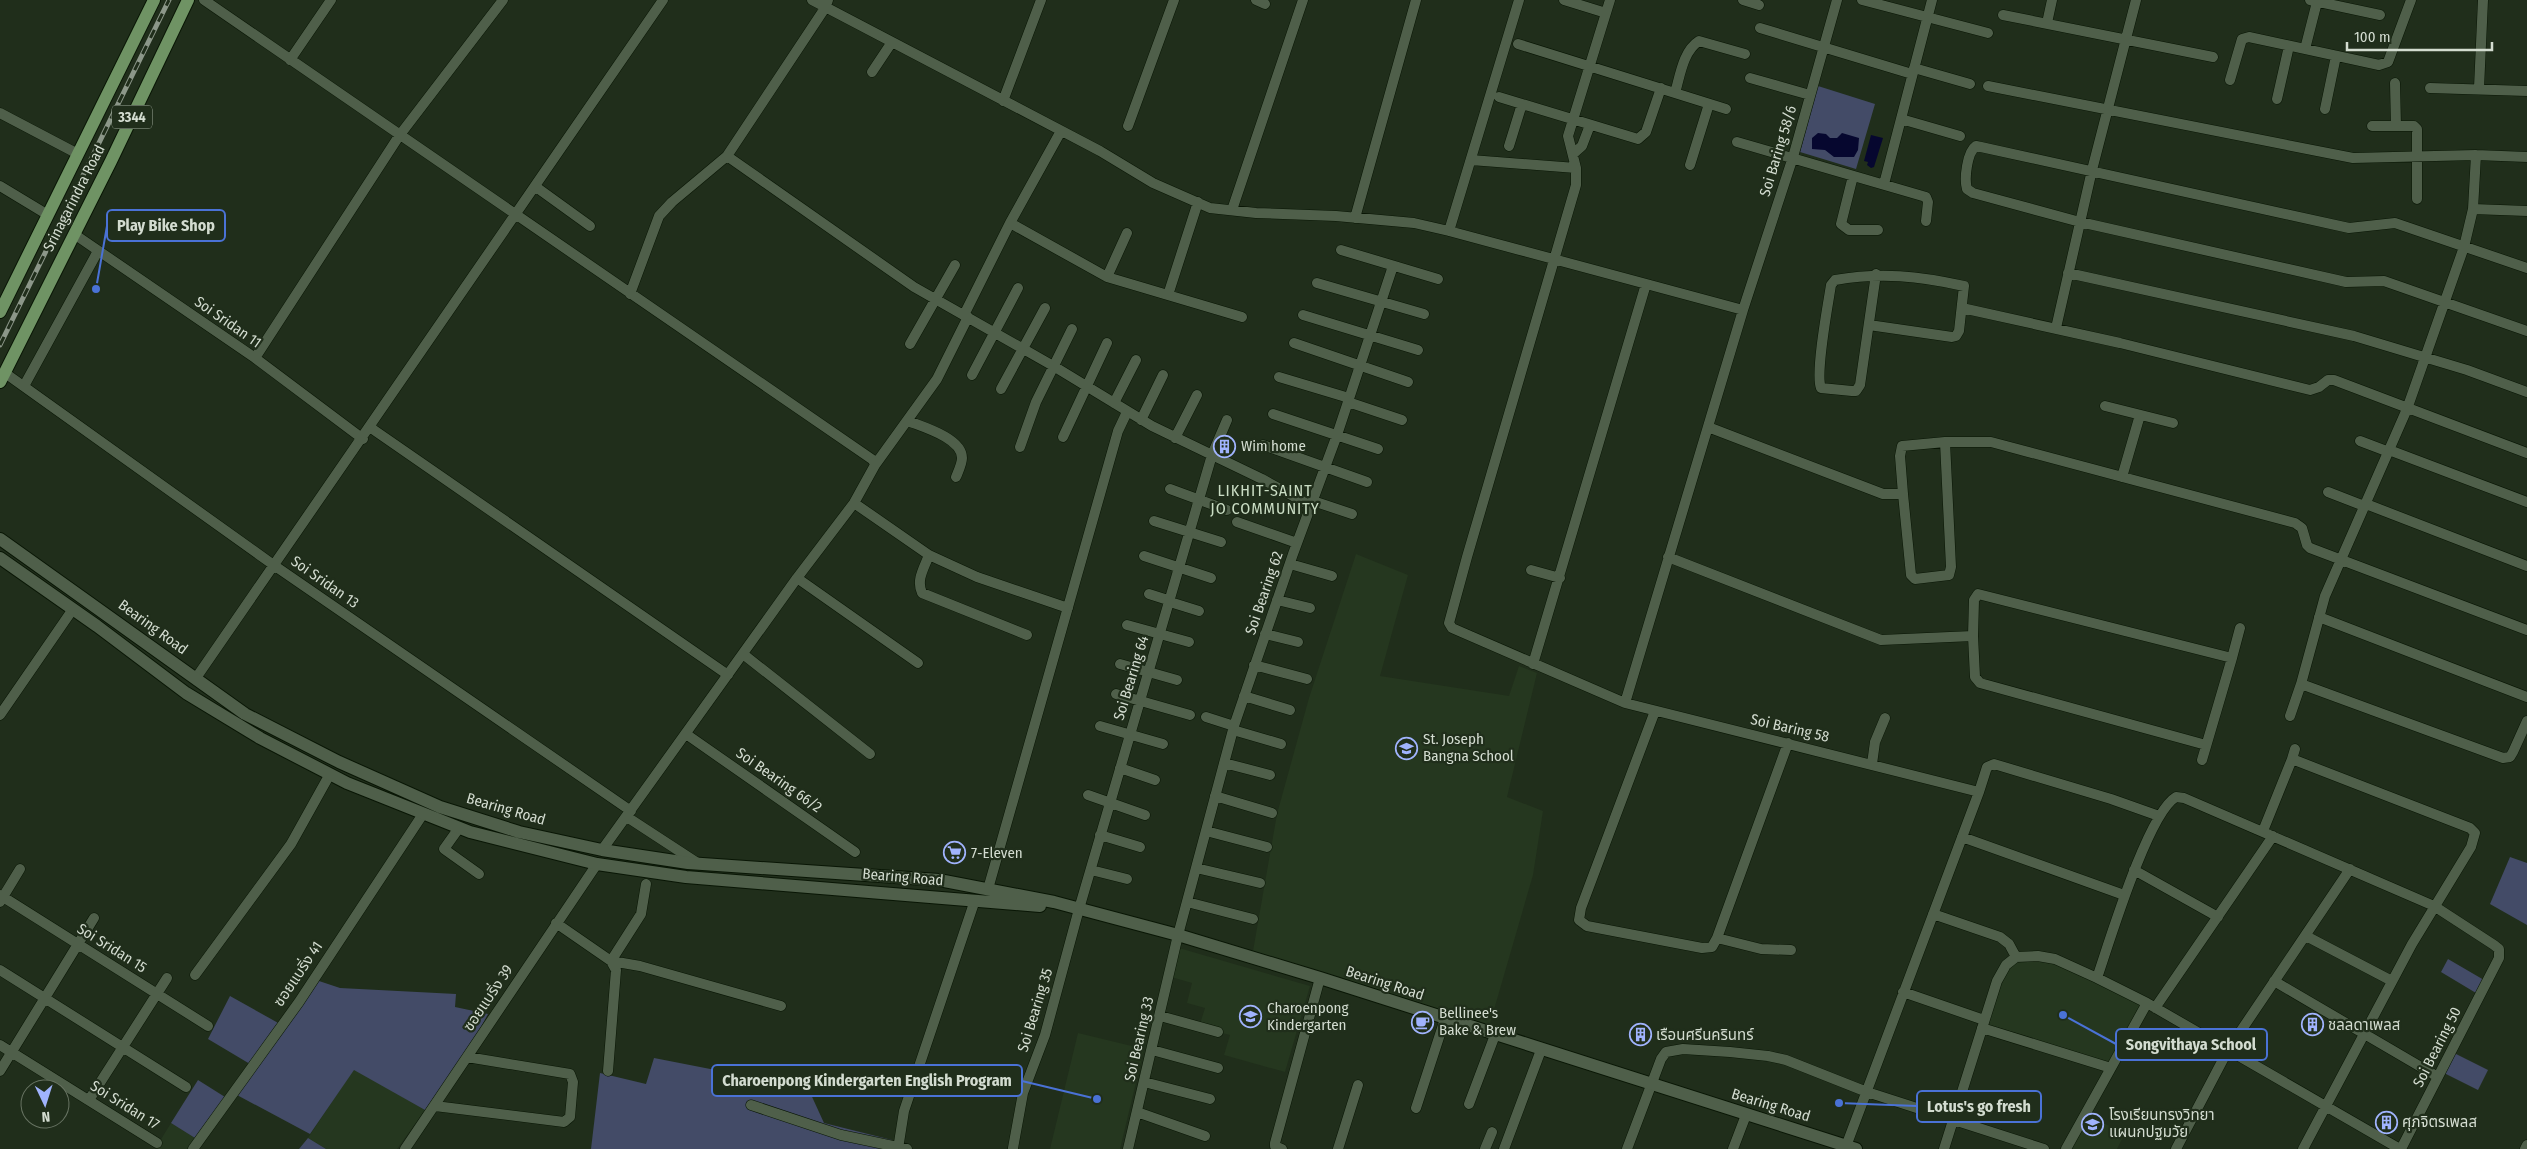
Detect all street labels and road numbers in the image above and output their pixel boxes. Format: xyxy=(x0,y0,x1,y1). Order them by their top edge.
street label: Soi Baring 58/6 xyxy=(1756,103,1800,199)
road number: 3344 xyxy=(112,105,152,128)
street label: Srinagarindra Road xyxy=(39,142,109,254)
street label: Soi Sridan 11 xyxy=(191,292,265,352)
street label: Soi Bearing 62 xyxy=(1241,549,1287,637)
street label: Soi Sridan 13 xyxy=(288,552,363,612)
street label: Bearing Road xyxy=(115,596,191,658)
street label: Soi Bearing 64 xyxy=(1110,633,1152,723)
street label: Soi Baring 58 xyxy=(1749,710,1831,746)
street label: Soi Bearing 66/2 xyxy=(733,744,826,816)
street label: Bearing Road xyxy=(464,789,548,829)
street label: Bearing Road xyxy=(862,864,944,890)
street label: Soi Sridan 15 xyxy=(74,920,150,977)
street label: ซอยแบริ่ง 41 xyxy=(269,937,326,1010)
street label: ซอยแบริ่ง 39 xyxy=(458,961,517,1035)
street label: Bearing Road xyxy=(1344,962,1426,1004)
street label: Soi Bearing 35 xyxy=(1014,966,1056,1054)
street label: Soi Bearing 33 xyxy=(1121,995,1158,1083)
street label: Soi Bearing 50 xyxy=(2409,1004,2465,1090)
street label: Soi Sridan 17 xyxy=(87,1077,163,1133)
street label: Bearing Road xyxy=(1729,1084,1813,1126)

